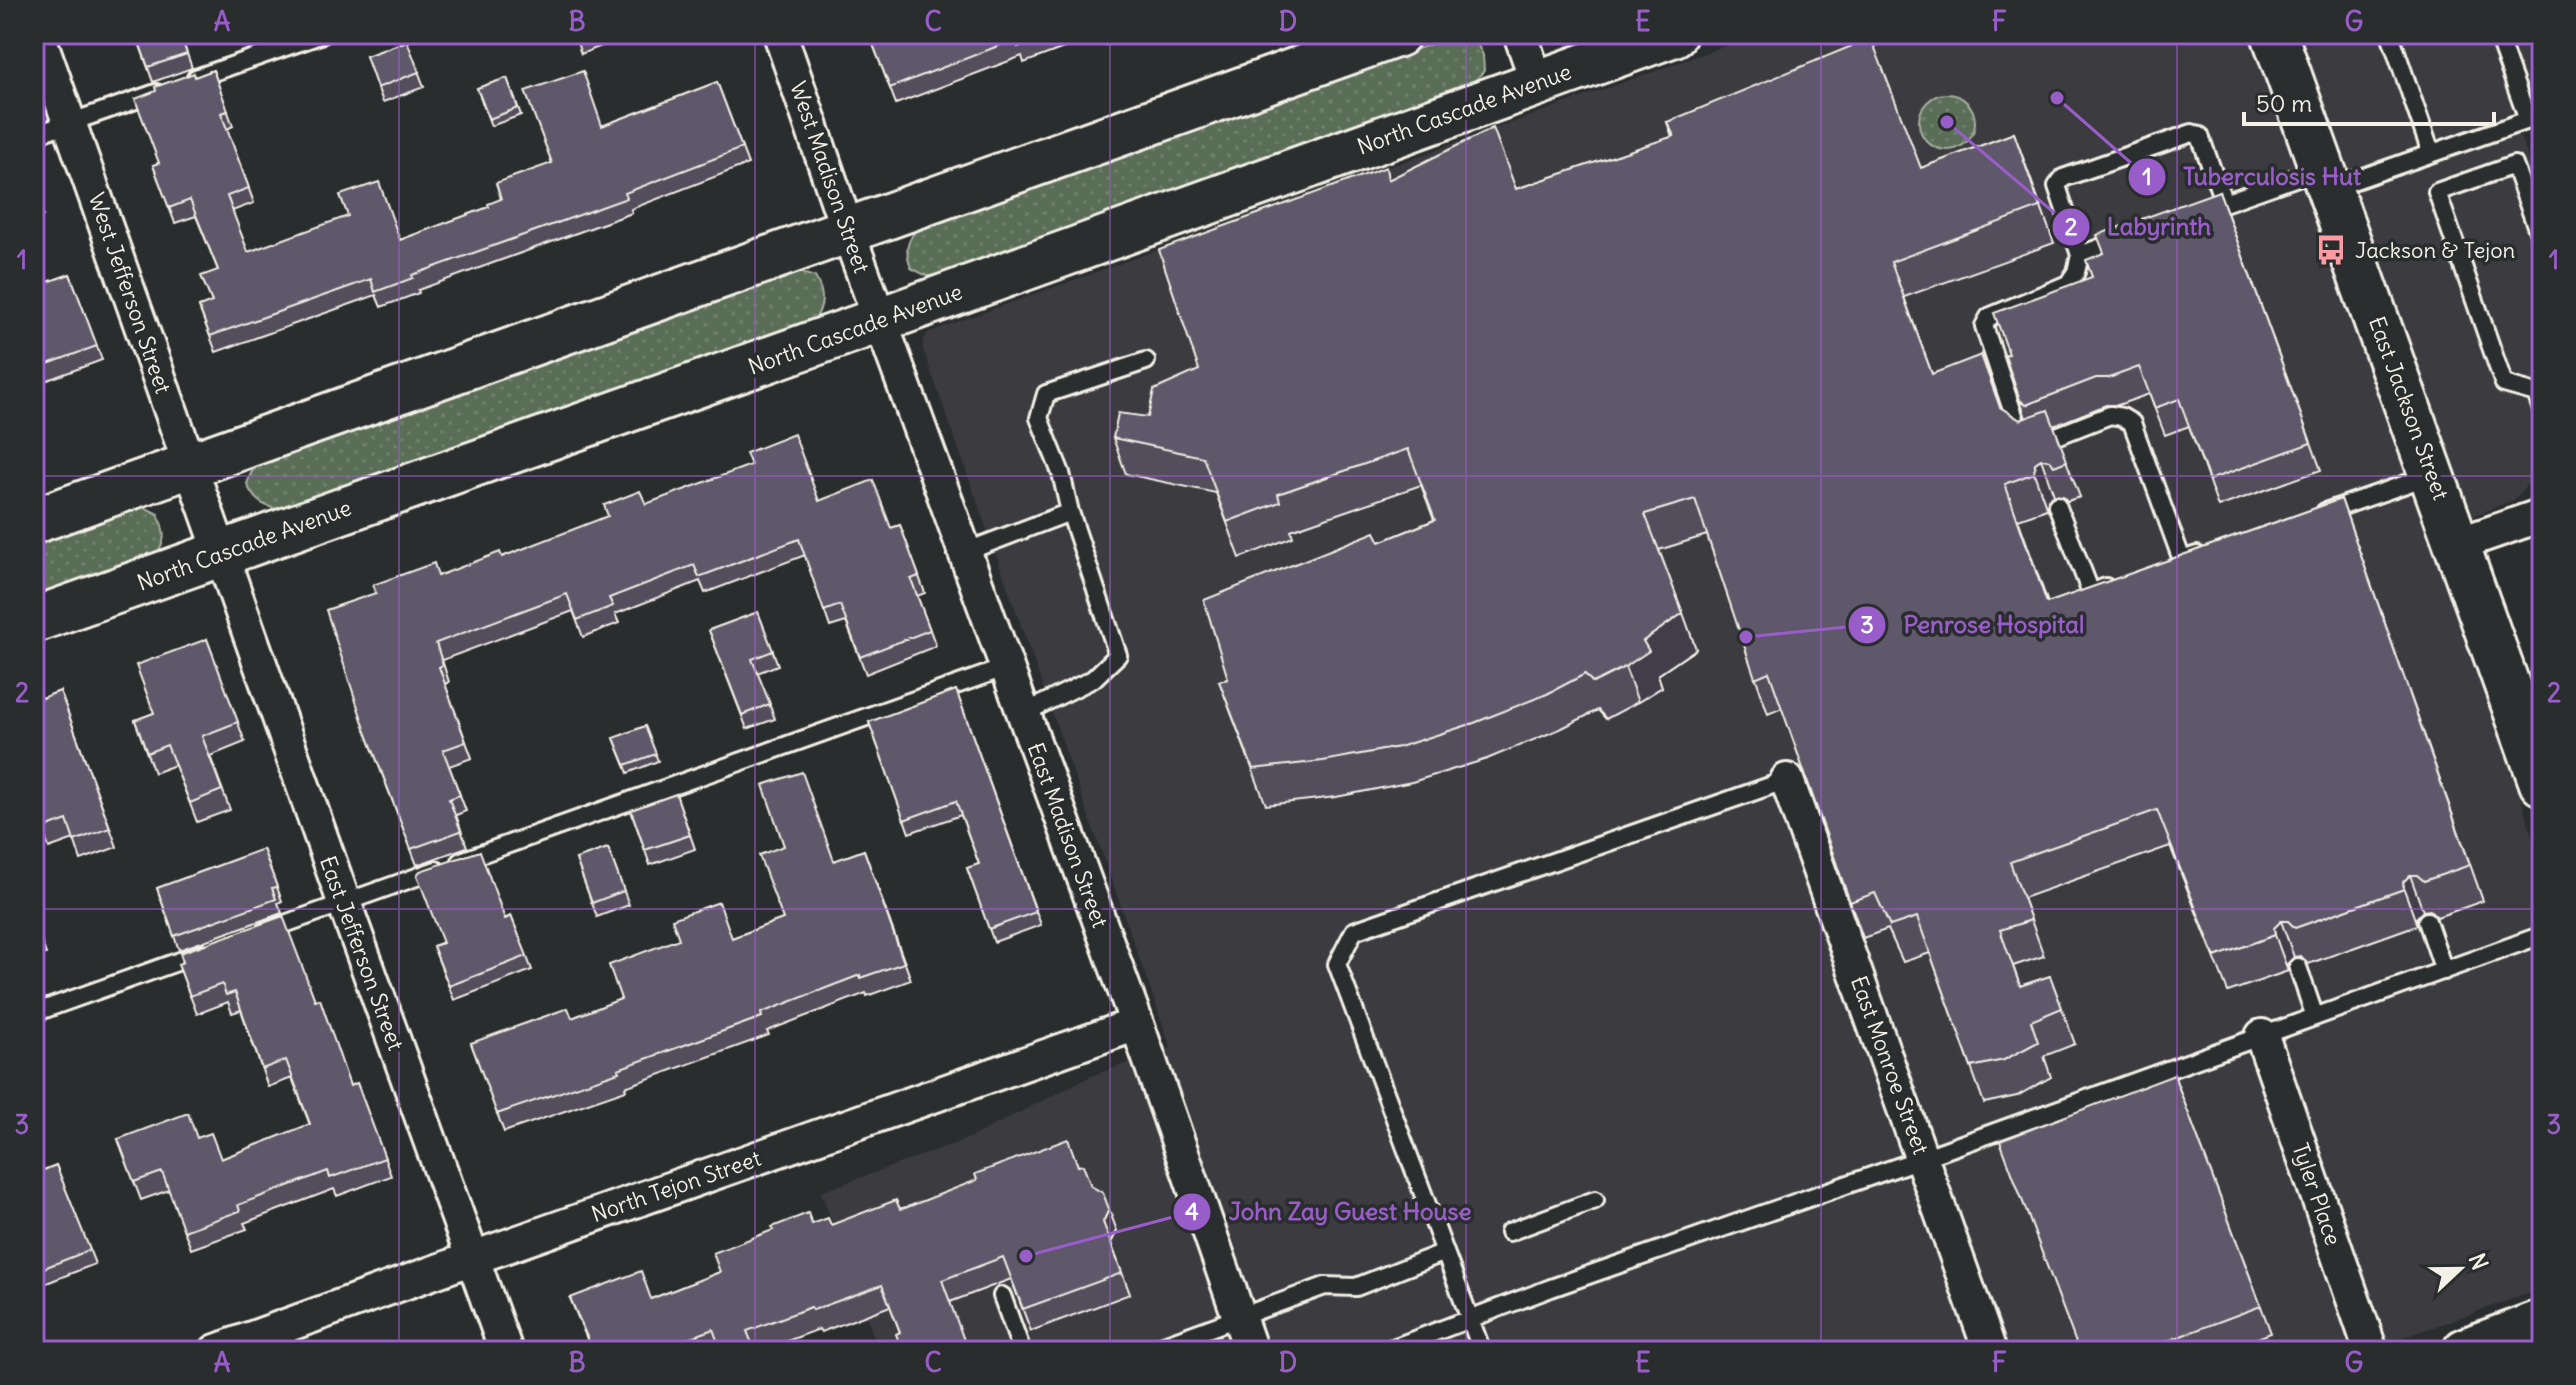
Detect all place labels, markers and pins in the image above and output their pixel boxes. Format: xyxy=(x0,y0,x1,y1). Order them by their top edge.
callout: Tuberculosis Hut xyxy=(2127,153,2377,201)
callout: Labyrinth xyxy=(2051,203,2228,251)
bus stop icon: Jackson & Tejon xyxy=(2314,233,2348,267)
place label: Jackson & Tejon xyxy=(2355,236,2515,264)
callout: Penrose Hospital xyxy=(1847,601,2100,649)
callout: John Zay Guest House xyxy=(1172,1188,1487,1236)

